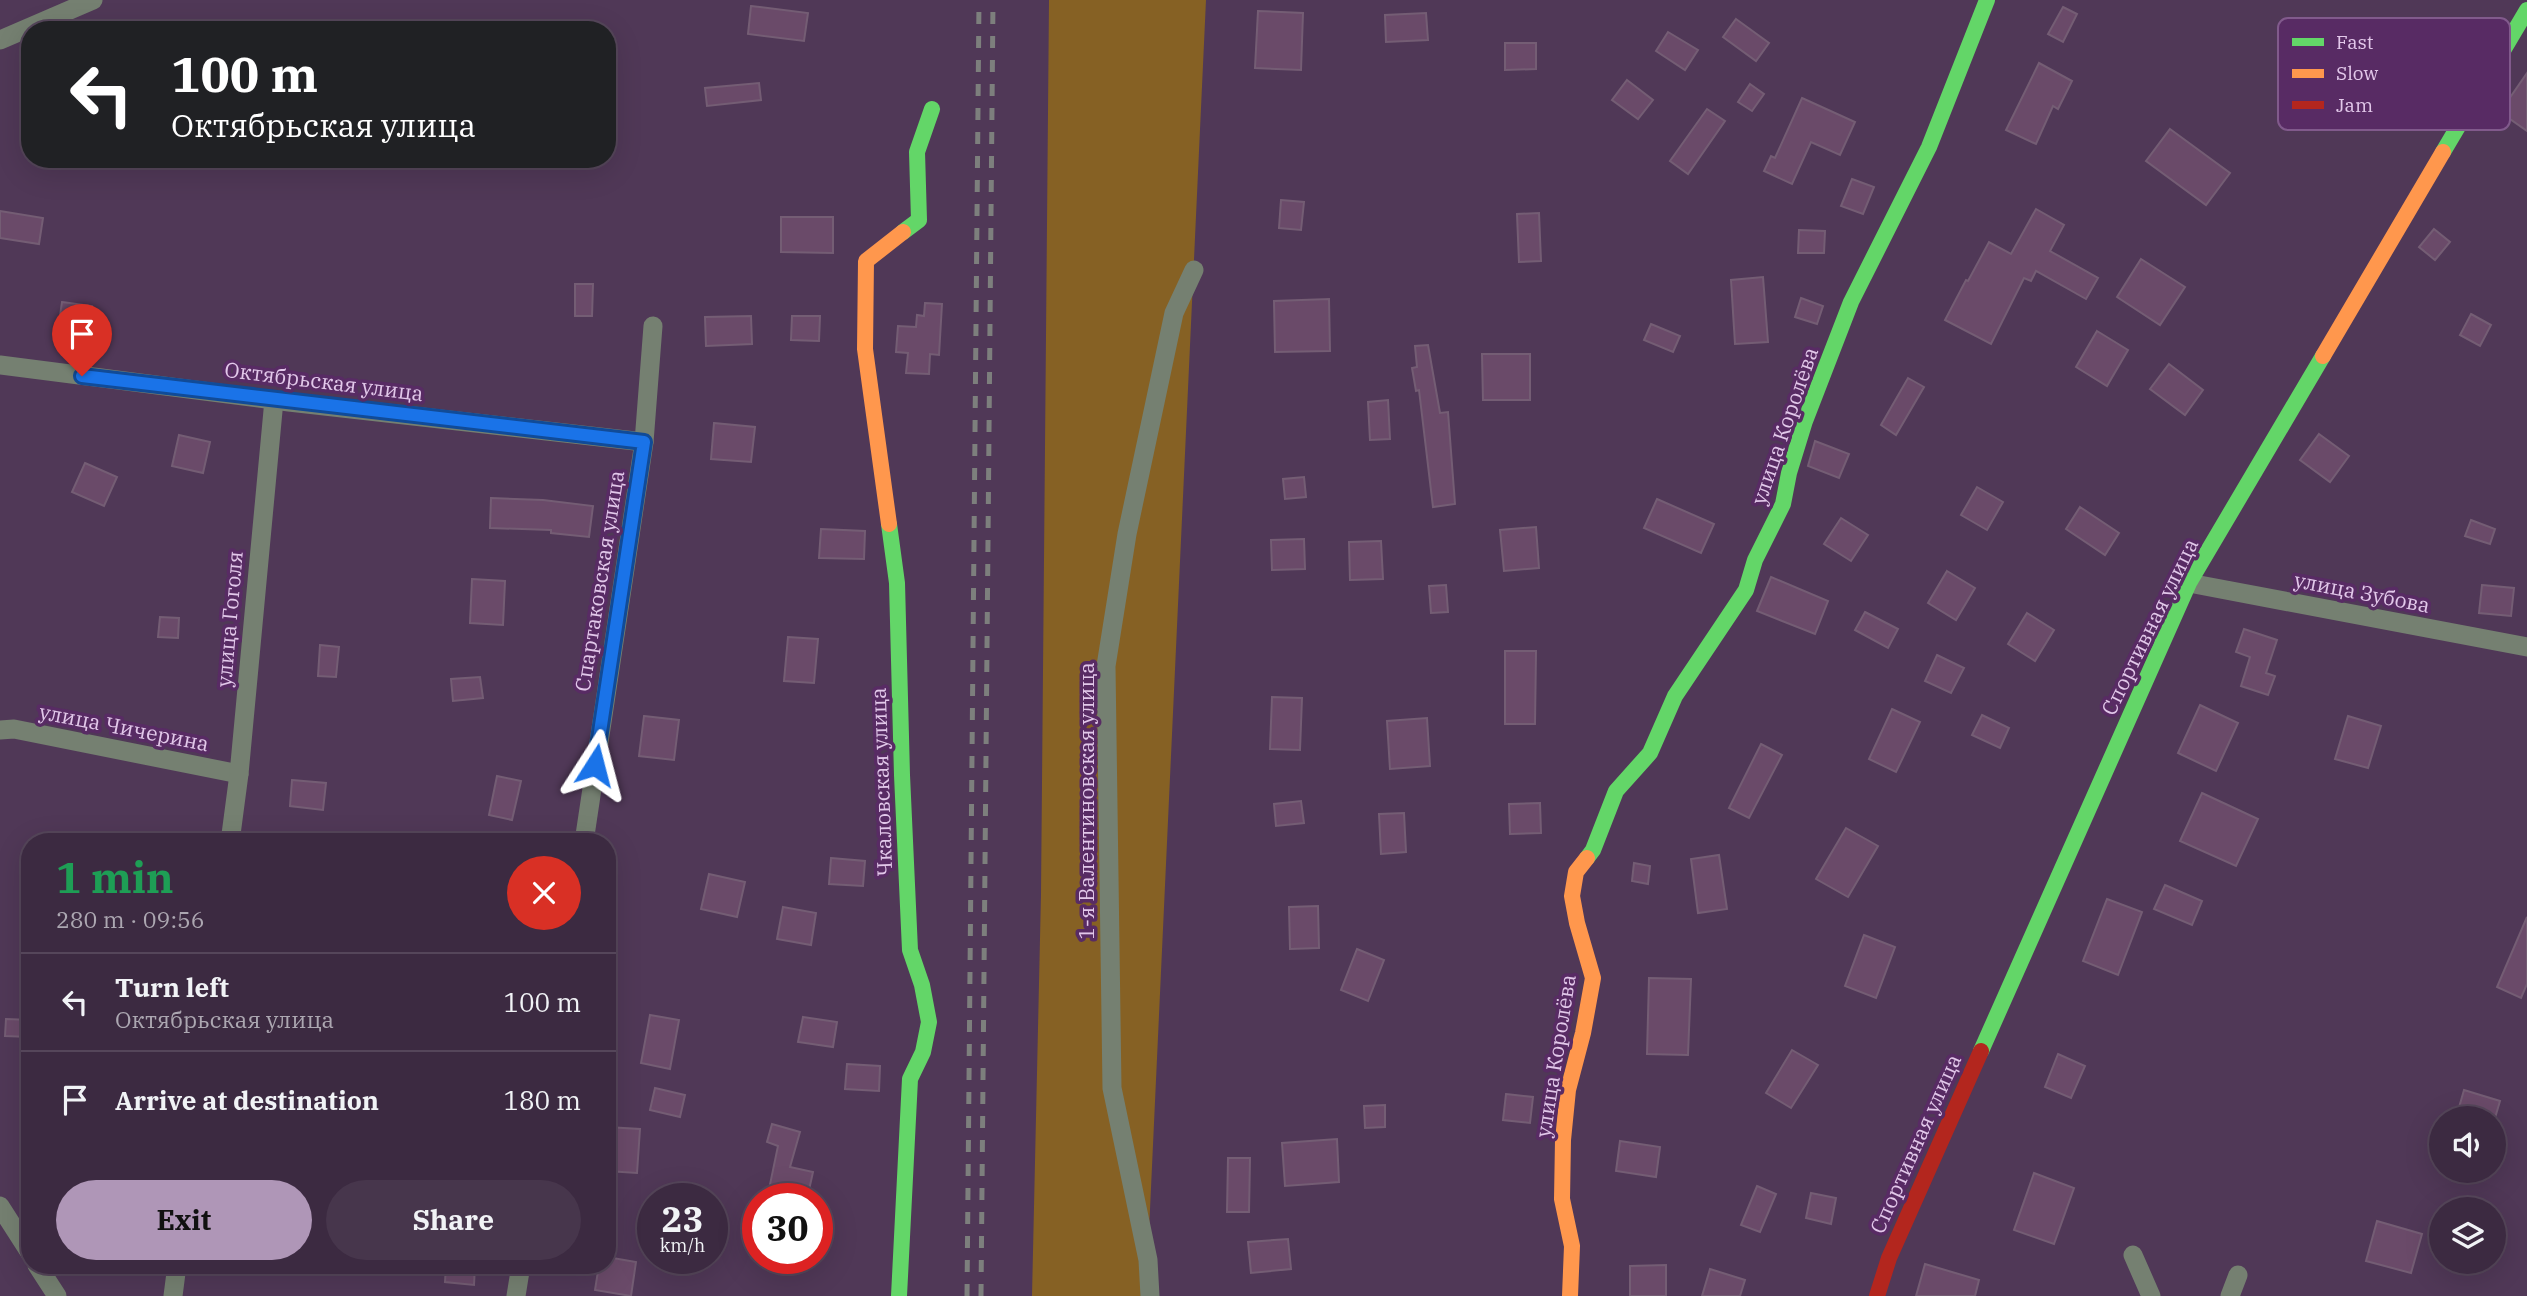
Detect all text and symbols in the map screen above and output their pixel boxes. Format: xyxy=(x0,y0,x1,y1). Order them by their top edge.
legend xyxy=(2278,18,2510,130)
text: Fast xyxy=(2336,30,2374,54)
text: 100 m xyxy=(171,42,318,105)
icon: left xyxy=(56,49,147,140)
text: Slow xyxy=(2336,61,2378,85)
text: Jam xyxy=(2336,93,2373,117)
text: Октябрьская улица xyxy=(171,104,476,146)
pin xyxy=(52,304,112,376)
icon: arrive xyxy=(63,315,101,353)
street label: улица Королёва xyxy=(1744,343,1824,508)
street label: Октябрьская улица xyxy=(223,355,425,407)
street label: Спартаковская улица xyxy=(568,468,630,694)
street label: Спортивная улица xyxy=(2094,534,2204,720)
street label: улица Гоголя xyxy=(209,550,249,688)
street label: улица Зубова xyxy=(2292,565,2432,619)
street label: 1-я Валентиновская улица xyxy=(1072,662,1100,940)
street label: Чкаловская улица xyxy=(864,687,898,877)
street label: улица Чичерина xyxy=(37,697,212,757)
position arrow xyxy=(558,728,632,802)
text: 1 min xyxy=(56,850,174,905)
button: close xyxy=(507,856,581,930)
text: 280 m · 09:56 xyxy=(56,904,205,934)
text: Turn left xyxy=(115,970,229,1004)
street label: улица Королёва xyxy=(1528,972,1582,1139)
icon: left xyxy=(56,983,94,1021)
text: 100 m xyxy=(503,985,581,1019)
text: Октябрьская улица xyxy=(115,1004,334,1034)
street label: Спортивная улица xyxy=(1863,1050,1967,1238)
icon: arrive xyxy=(56,1081,94,1119)
text: Arrive at destination xyxy=(115,1083,379,1117)
text: 180 m xyxy=(503,1083,581,1117)
map controls xyxy=(2429,1106,2506,1274)
button: sound xyxy=(2429,1106,2506,1183)
button: Exit xyxy=(56,1180,312,1260)
button: Share xyxy=(326,1180,581,1260)
speed limit sign: 30 xyxy=(742,1183,833,1274)
text: 23 xyxy=(661,1196,704,1242)
button: layers xyxy=(2429,1197,2506,1274)
text: km/h xyxy=(660,1234,705,1257)

